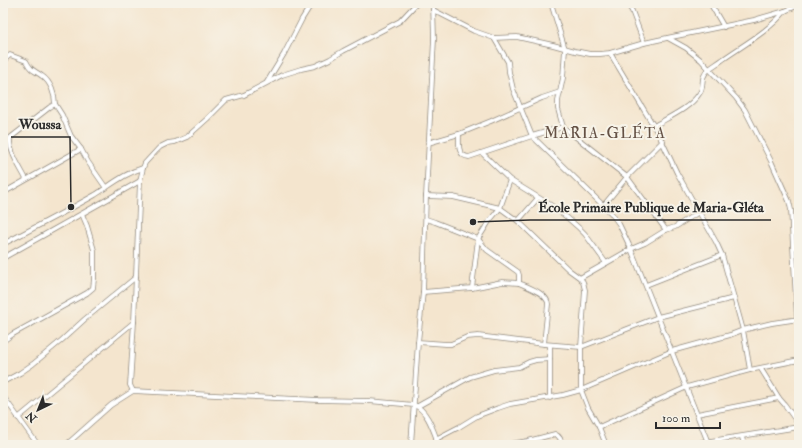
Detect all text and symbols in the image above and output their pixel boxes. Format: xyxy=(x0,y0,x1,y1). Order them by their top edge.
callout: Woussa xyxy=(11,111,70,137)
text: Woussa xyxy=(18,116,62,133)
district label: MARIA-GLÉTA xyxy=(544,122,666,143)
callout: École Primaire Publique de Maria-Gléta xyxy=(530,194,771,220)
text: École Primaire Publique de Maria-Gléta xyxy=(538,198,765,217)
north arrow xyxy=(18,390,58,430)
scale bar xyxy=(656,404,720,430)
text: N xyxy=(23,408,40,426)
text: 100 m xyxy=(662,411,691,426)

